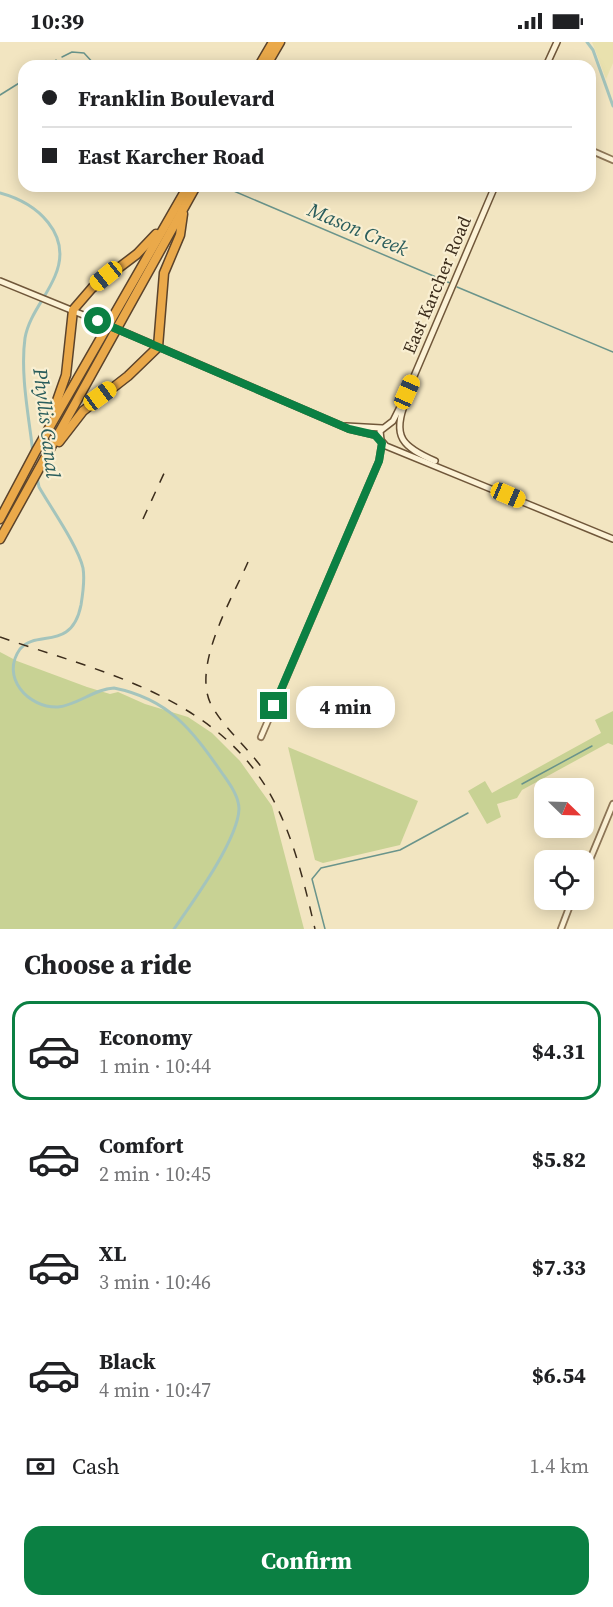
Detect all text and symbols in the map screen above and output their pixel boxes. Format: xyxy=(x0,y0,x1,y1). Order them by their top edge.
text: 10:39 xyxy=(30,6,84,36)
text: Franklin Boulevard xyxy=(78,83,275,113)
text: East Karcher Road xyxy=(78,141,264,171)
water label: Mason Creek xyxy=(303,195,413,263)
street label: East Karcher Road xyxy=(396,212,477,358)
car xyxy=(86,258,126,294)
route start xyxy=(84,307,111,334)
water label: Phyllis Canal xyxy=(26,366,68,480)
car xyxy=(391,372,423,412)
car xyxy=(80,378,120,414)
car xyxy=(488,480,528,510)
callout: 4 min xyxy=(295,685,394,727)
route end xyxy=(260,692,287,719)
text: 4 min xyxy=(320,693,371,721)
north arrow xyxy=(534,778,594,838)
map controls xyxy=(534,778,594,910)
button: locate xyxy=(534,850,594,910)
text: Choose a ride xyxy=(24,946,192,983)
text: Economy xyxy=(99,1022,193,1052)
icon: car xyxy=(27,1024,81,1078)
text: $4.31 xyxy=(532,1036,586,1066)
text: 1 min · 10:44 xyxy=(99,1052,211,1080)
text: Comfort xyxy=(99,1130,183,1160)
icon: car xyxy=(27,1132,81,1186)
text: $5.82 xyxy=(532,1144,586,1174)
text: 2 min · 10:45 xyxy=(99,1160,211,1188)
text: XL xyxy=(99,1238,126,1268)
icon: car xyxy=(27,1240,81,1294)
text: $7.33 xyxy=(532,1252,586,1282)
text: 3 min · 10:46 xyxy=(99,1268,211,1296)
text: Black xyxy=(99,1346,156,1376)
icon: car xyxy=(27,1348,81,1402)
text: $6.54 xyxy=(532,1360,586,1390)
text: 4 min · 10:47 xyxy=(99,1376,211,1404)
icon: cash xyxy=(24,1450,57,1483)
text: Cash xyxy=(72,1451,120,1481)
text: 1.4 km xyxy=(529,1452,589,1480)
button: Confirm xyxy=(24,1526,589,1595)

